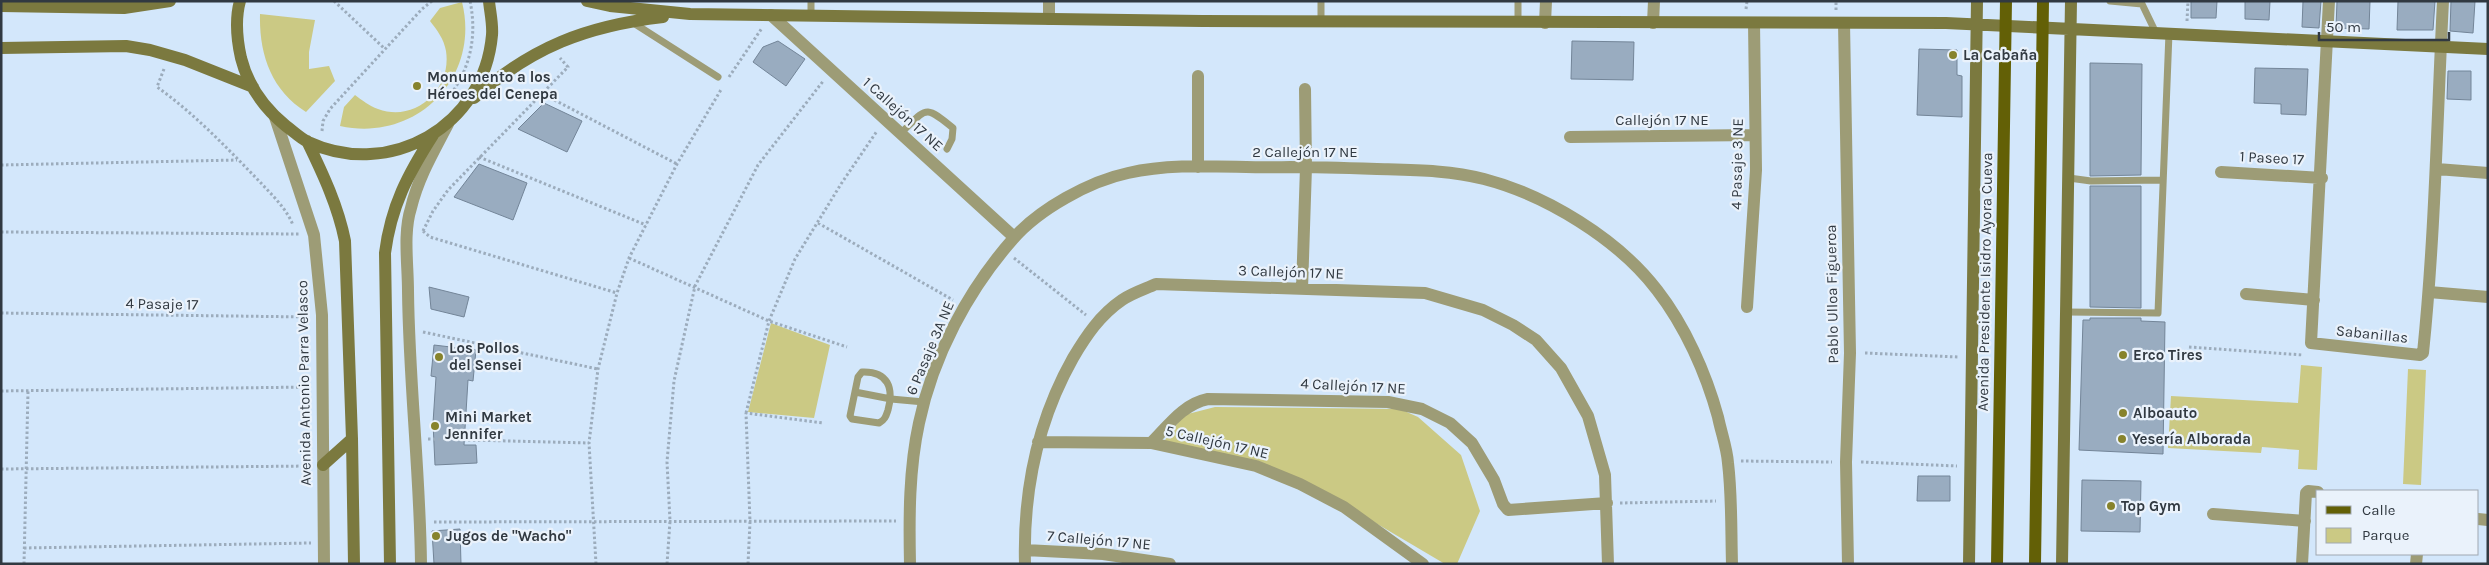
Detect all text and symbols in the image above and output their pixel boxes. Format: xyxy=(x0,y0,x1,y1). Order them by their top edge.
scale bar xyxy=(2319,10,2449,42)
text: 50 m xyxy=(2326,18,2361,36)
place label: La Cabaña xyxy=(1963,46,2037,64)
marker: La Cabaña xyxy=(1947,49,1959,61)
place label: Monumento a los Héroes del Cenepa xyxy=(427,68,558,103)
street label: 1 Callejón 17 NE xyxy=(859,73,947,155)
marker: Monumento a los Héroes del Cenepa xyxy=(411,80,423,92)
street label: Callejón 17 NE xyxy=(1615,111,1709,129)
street label: 4 Pasaje 3 NE xyxy=(1727,118,1747,210)
street label: 2 Callejón 17 NE xyxy=(1252,143,1358,161)
street label: 1 Paseo 17 xyxy=(2239,147,2305,169)
street label: Avenida Presidente Isidro Ayora Cueva xyxy=(1974,152,1996,412)
street label: Pablo Ulloa Figueroa xyxy=(1822,224,1842,364)
street label: 3 Callejón 17 NE xyxy=(1238,261,1344,283)
street label: Avenida Antonio Parra Velasco xyxy=(293,280,315,486)
street label: 4 Pasaje 17 xyxy=(126,294,198,314)
street label: 6 Pasaje 3A NE xyxy=(902,298,958,398)
street label: Sabanillas xyxy=(2335,321,2409,347)
place label: Los Pollos del Sensei xyxy=(449,339,522,374)
place label: Erco Tires xyxy=(2133,346,2203,364)
marker: Erco Tires xyxy=(2117,349,2129,361)
marker: Los Pollos del Sensei xyxy=(433,351,445,363)
street label: 4 Callejón 17 NE xyxy=(1300,374,1406,398)
place label: Alboauto xyxy=(2133,404,2197,422)
marker: Alboauto xyxy=(2117,407,2129,419)
place label: Mini Market Jennifer xyxy=(445,408,532,443)
marker: Mini Market Jennifer xyxy=(429,420,441,432)
street label: 5 Callejón 17 NE xyxy=(1164,421,1270,463)
place label: Yesería Alborada xyxy=(2132,430,2251,448)
marker: Yesería Alborada xyxy=(2116,433,2128,445)
legend xyxy=(2316,490,2479,555)
place label: Top Gym xyxy=(2121,497,2181,515)
marker: Top Gym xyxy=(2105,500,2117,512)
text: Calle xyxy=(2362,501,2396,519)
text: Parque xyxy=(2362,526,2410,544)
place label: Jugos de "Wacho" xyxy=(446,527,572,545)
street label: 7 Callejón 17 NE xyxy=(1046,527,1152,553)
marker: Jugos de "Wacho" xyxy=(430,530,442,542)

